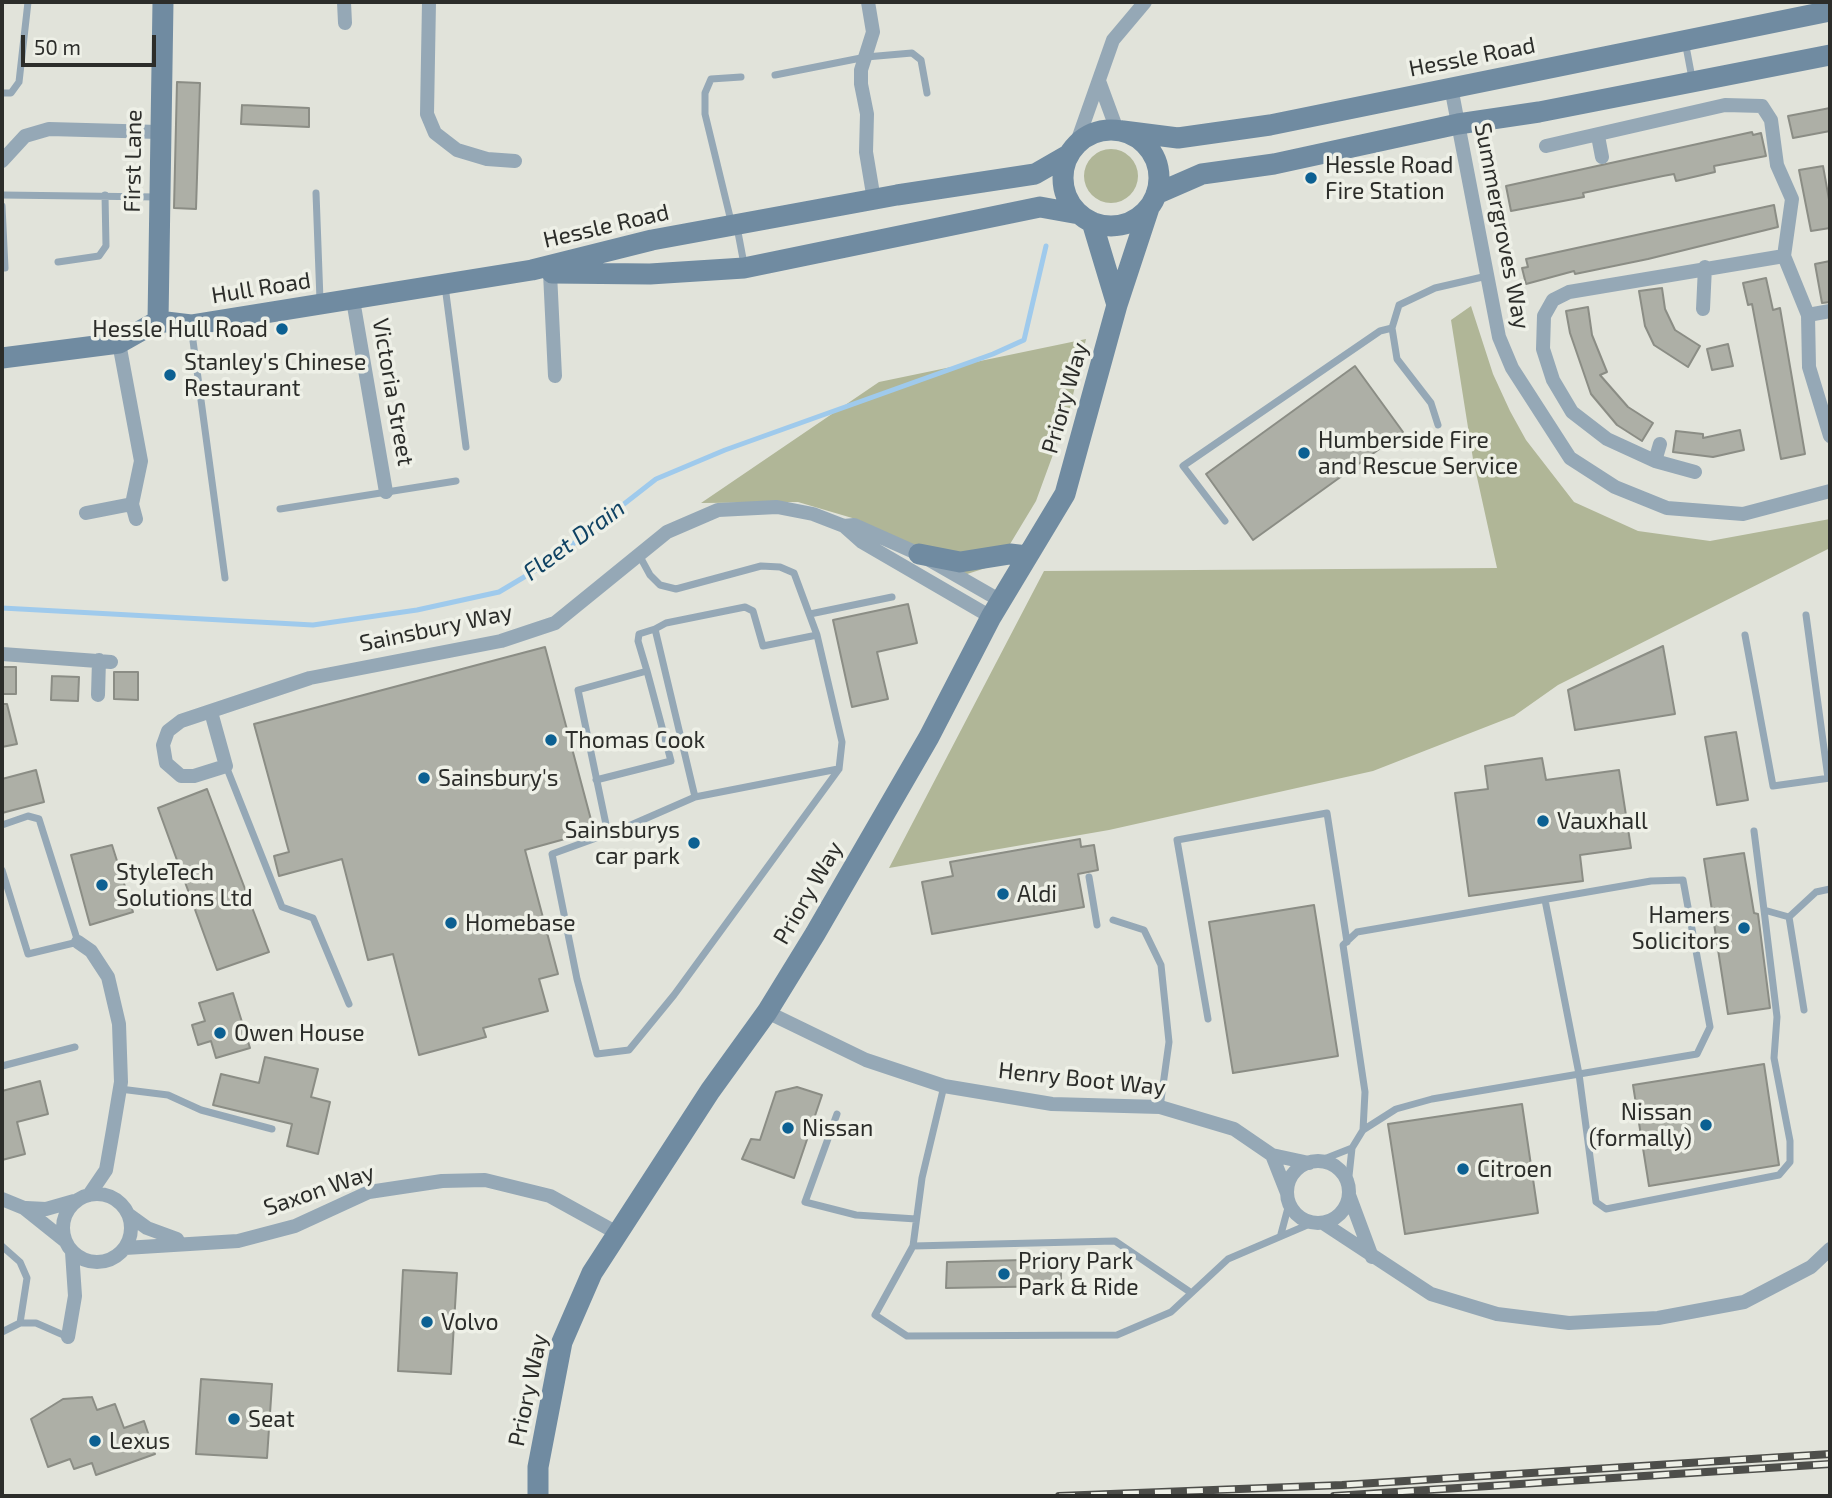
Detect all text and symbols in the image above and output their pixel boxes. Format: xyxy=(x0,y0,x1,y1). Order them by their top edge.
scale bar xyxy=(24,21,159,65)
street label: Hessle Road xyxy=(1406,31,1538,83)
text: 50 m xyxy=(34,34,81,59)
street label: First Lane xyxy=(118,109,148,213)
street label: Summergroves Way xyxy=(1468,120,1536,332)
place label: Hessle Road Fire Station xyxy=(1325,151,1453,205)
marker: Hessle Road Fire Station xyxy=(1303,170,1319,186)
street label: Hessle Road xyxy=(540,198,672,254)
street label: Hull Road xyxy=(209,267,313,309)
place label: Hessle Hull Road xyxy=(92,315,268,343)
street label: Victoria Street xyxy=(366,316,420,468)
marker: Hessle Hull Road xyxy=(274,321,290,337)
street label: Priory Way xyxy=(1036,339,1094,457)
place label: Stanley's Chinese Restaurant xyxy=(184,348,366,402)
marker: Stanley's Chinese Restaurant xyxy=(162,367,178,383)
place label: Humberside Fire and Rescue Service xyxy=(1318,426,1518,480)
marker: Humberside Fire and Rescue Service xyxy=(1296,445,1312,461)
water label: Fleet Drain xyxy=(517,493,631,587)
street label: Sainsbury Way xyxy=(357,598,515,658)
place label: Thomas Cook xyxy=(565,726,705,754)
marker: Thomas Cook xyxy=(543,732,559,748)
place label: Sainsbury's xyxy=(438,764,558,792)
marker: Sainsbury's xyxy=(416,770,432,786)
place label: Vauxhall xyxy=(1557,807,1648,835)
marker: Vauxhall xyxy=(1535,813,1551,829)
place label: Sainsburys car park xyxy=(564,816,680,870)
marker: Sainsburys car park xyxy=(686,835,702,851)
street label: Priory Way xyxy=(767,837,849,949)
place label: StyleTech Solutions Ltd xyxy=(116,858,253,912)
marker: StyleTech Solutions Ltd xyxy=(94,877,110,893)
place label: Aldi xyxy=(1017,880,1057,908)
marker: Aldi xyxy=(995,886,1011,902)
place label: Hamers Solicitors xyxy=(1632,901,1730,955)
place label: Homebase xyxy=(465,909,576,937)
marker: Homebase xyxy=(443,915,459,931)
marker: Hamers Solicitors xyxy=(1736,920,1752,936)
place label: Owen House xyxy=(234,1019,365,1047)
marker: Owen House xyxy=(212,1025,228,1041)
street label: Henry Boot Way xyxy=(997,1056,1167,1102)
place label: Nissan (formally) xyxy=(1589,1098,1692,1152)
place label: Nissan xyxy=(802,1114,873,1142)
marker: Nissan (formally) xyxy=(1698,1117,1714,1133)
marker: Nissan xyxy=(780,1120,796,1136)
place label: Citroen xyxy=(1477,1155,1552,1183)
street label: Saxon Way xyxy=(260,1158,378,1222)
marker: Citroen xyxy=(1455,1161,1471,1177)
place label: Priory Park Park & Ride xyxy=(1018,1247,1138,1301)
marker: Priory Park Park & Ride xyxy=(996,1266,1012,1282)
place label: Volvo xyxy=(441,1308,499,1336)
marker: Volvo xyxy=(419,1314,435,1330)
street label: Priory Way xyxy=(503,1331,553,1449)
place label: Seat xyxy=(248,1405,295,1433)
marker: Seat xyxy=(226,1411,242,1427)
place label: Lexus xyxy=(109,1427,170,1455)
marker: Lexus xyxy=(87,1433,103,1449)

